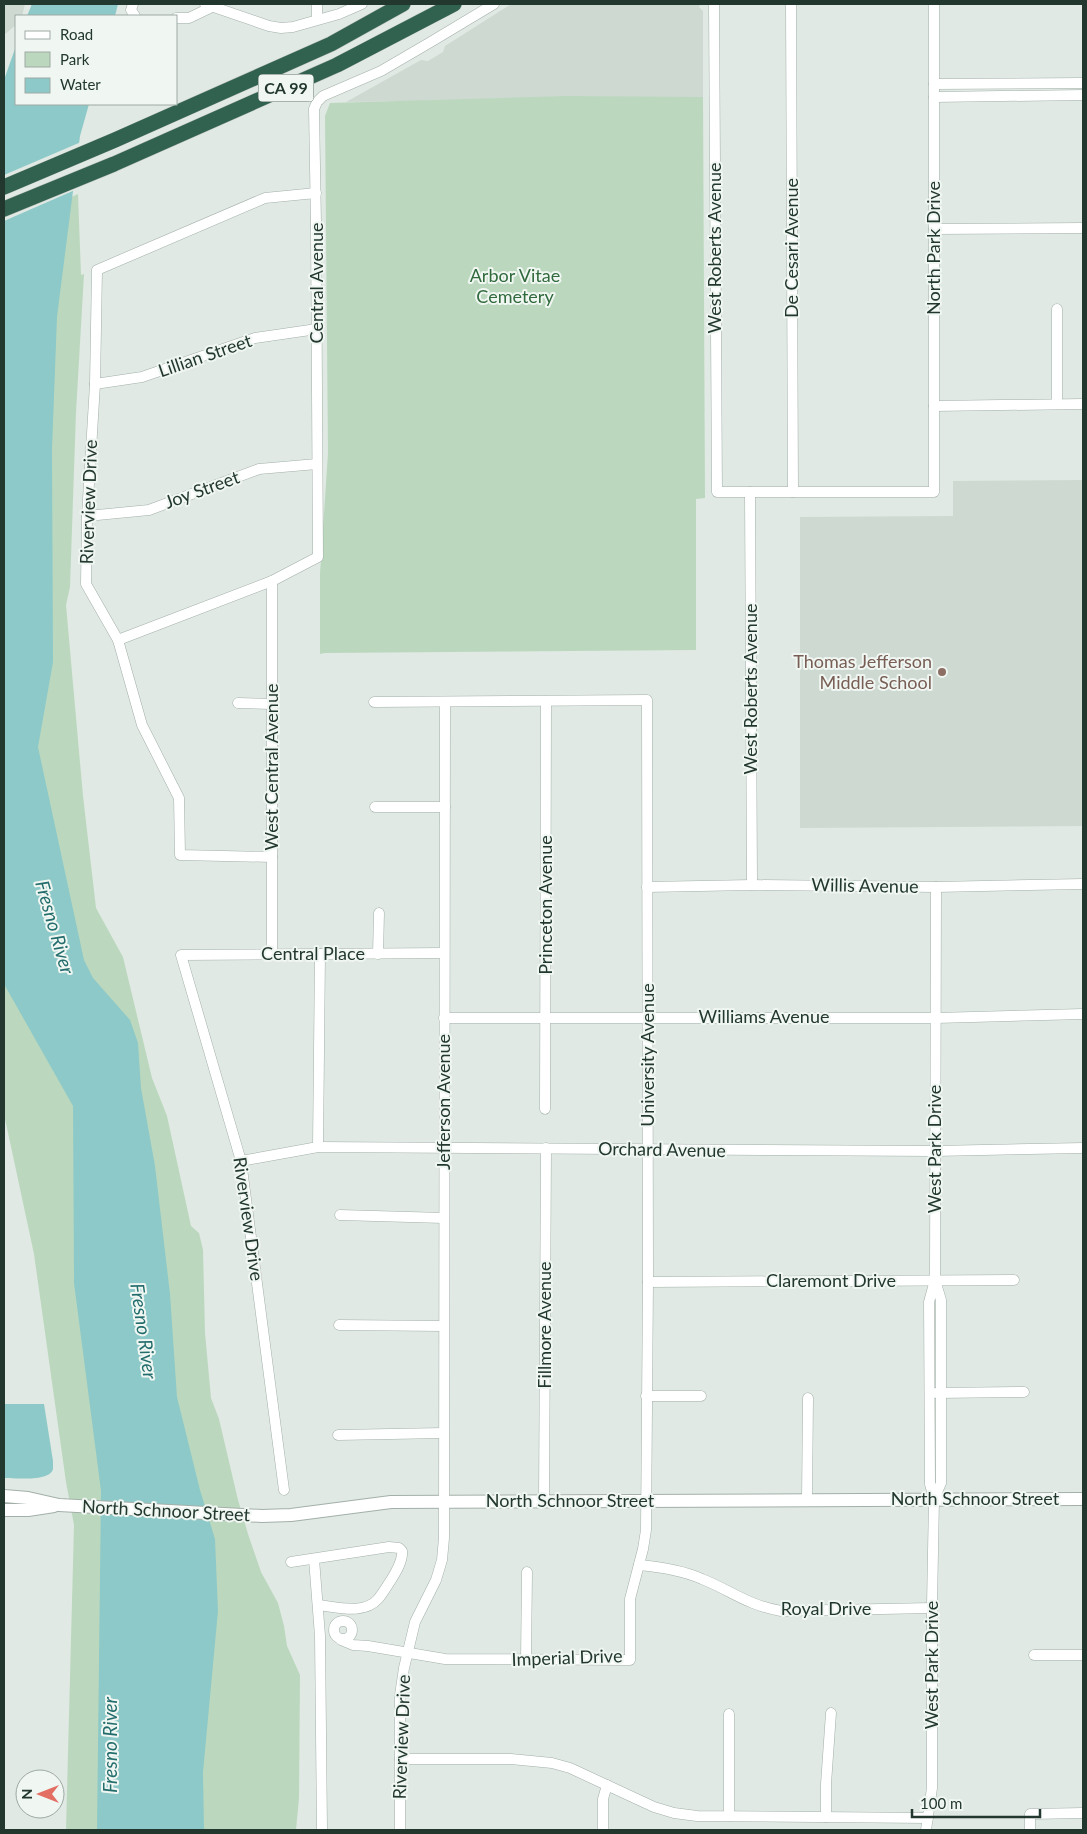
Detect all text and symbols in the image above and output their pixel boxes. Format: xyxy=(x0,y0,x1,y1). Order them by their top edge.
legend xyxy=(15,15,178,105)
text: Road xyxy=(60,25,93,43)
text: Park xyxy=(60,50,90,68)
text: Water xyxy=(60,75,101,93)
road number: CA 99 xyxy=(258,75,314,102)
street label: West Roberts Avenue xyxy=(703,163,725,333)
street label: De Cesari Avenue xyxy=(780,178,802,318)
street label: North Park Drive xyxy=(922,181,944,315)
street label: Central Avenue xyxy=(305,223,327,343)
park label: Arbor Vitae Cemetery xyxy=(470,264,560,307)
street label: Lillian Street xyxy=(155,329,255,381)
street label: Riverview Drive xyxy=(75,439,101,565)
street label: Joy Street xyxy=(161,465,243,513)
street label: West Roberts Avenue xyxy=(739,604,761,774)
place label: Thomas Jefferson Middle School xyxy=(793,650,932,693)
marker: Thomas Jefferson Middle School xyxy=(936,666,948,678)
street label: West Central Avenue xyxy=(260,684,282,850)
street label: Princeton Avenue xyxy=(534,835,556,975)
street label: Willis Avenue xyxy=(811,873,919,897)
water label: Fresno River xyxy=(31,877,80,977)
street label: Central Place xyxy=(261,942,365,964)
street label: University Avenue xyxy=(636,983,658,1127)
street label: Williams Avenue xyxy=(699,1005,829,1027)
street label: Jefferson Avenue xyxy=(432,1034,454,1170)
street label: West Park Drive xyxy=(923,1085,945,1213)
street label: Orchard Avenue xyxy=(598,1137,726,1161)
street label: Riverview Drive xyxy=(229,1155,269,1282)
street label: Fillmore Avenue xyxy=(533,1261,555,1389)
street label: Claremont Drive xyxy=(766,1269,896,1291)
water label: Fresno River xyxy=(126,1282,163,1381)
street label: North Schnoor Street xyxy=(891,1487,1060,1509)
street label: North Schnoor Street xyxy=(486,1489,655,1511)
street label: North Schnoor Street xyxy=(81,1495,251,1525)
street label: Royal Drive xyxy=(781,1597,871,1619)
street label: West Park Drive xyxy=(920,1601,942,1729)
street label: Imperial Drive xyxy=(511,1644,623,1670)
street label: Riverview Drive xyxy=(388,1674,414,1800)
water label: Fresno River xyxy=(98,1696,121,1793)
north arrow xyxy=(15,1769,65,1819)
scale bar xyxy=(912,1786,1040,1818)
text: N xyxy=(18,1789,35,1799)
text: 100 m xyxy=(920,1794,962,1812)

